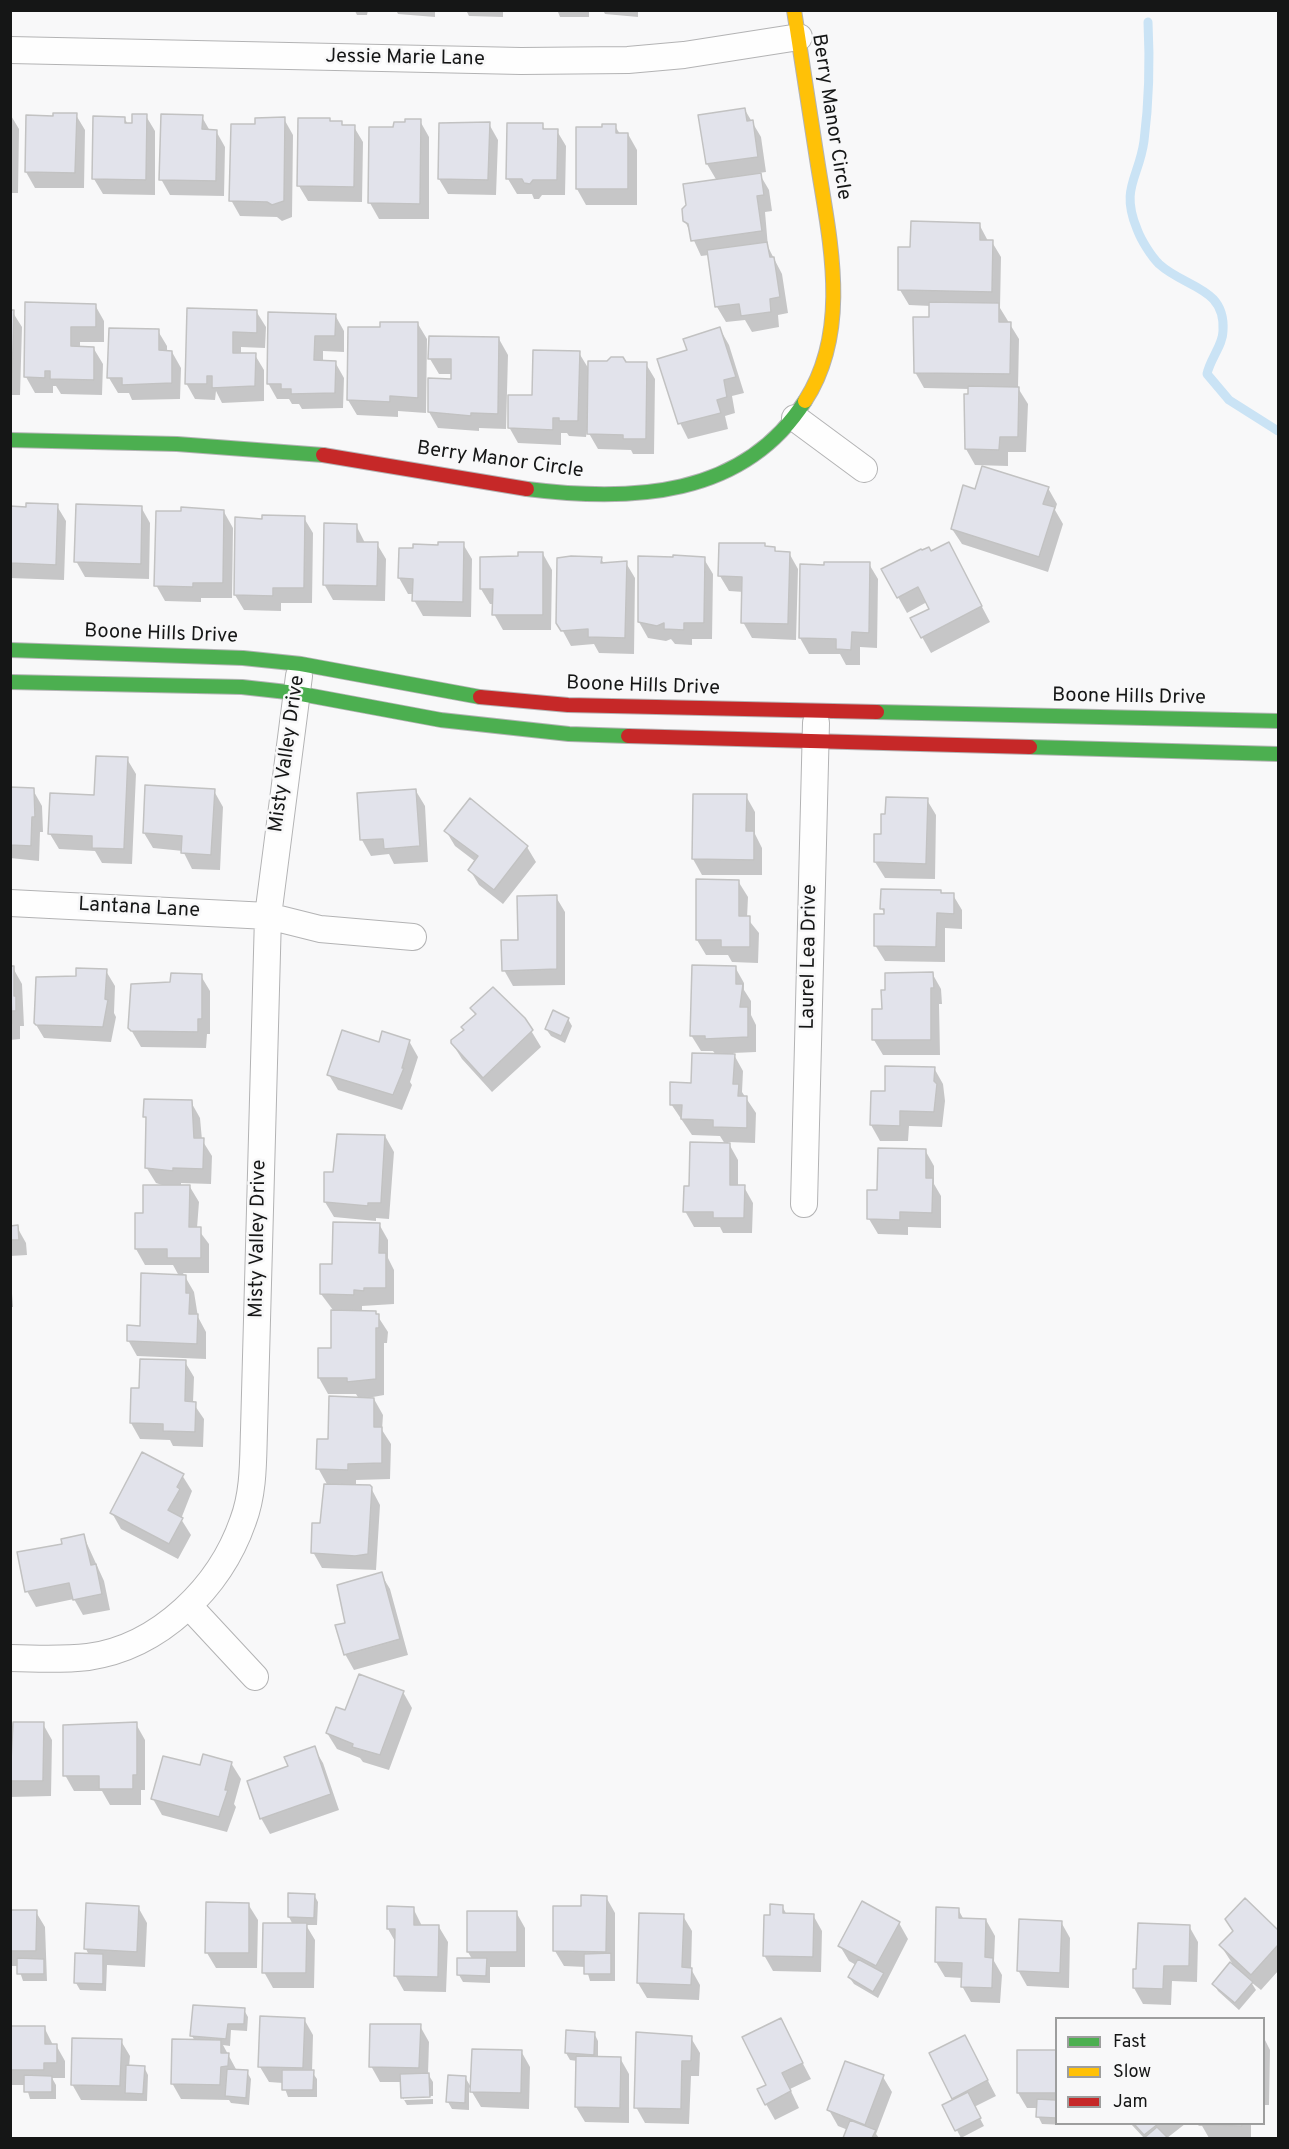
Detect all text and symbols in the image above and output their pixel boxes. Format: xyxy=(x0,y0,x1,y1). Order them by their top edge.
street label: Berry Manor Circle xyxy=(805,32,855,202)
street label: Jessie Marie Lane xyxy=(325,46,485,72)
street label: Berry Manor Circle xyxy=(415,437,585,485)
street label: Boone Hills Drive xyxy=(84,620,238,650)
street label: Boone Hills Drive xyxy=(566,672,720,702)
street label: Misty Valley Drive xyxy=(265,674,311,834)
street label: Boone Hills Drive xyxy=(1052,685,1206,711)
street label: Laurel Lea Drive xyxy=(797,884,823,1030)
street label: Lantana Lane xyxy=(77,894,201,924)
street label: Misty Valley Drive xyxy=(246,1160,272,1318)
legend xyxy=(1055,2017,1265,2125)
text: Fast xyxy=(1113,2031,1146,2054)
text: Slow xyxy=(1113,2061,1151,2084)
text: Jam xyxy=(1113,2091,1148,2114)

